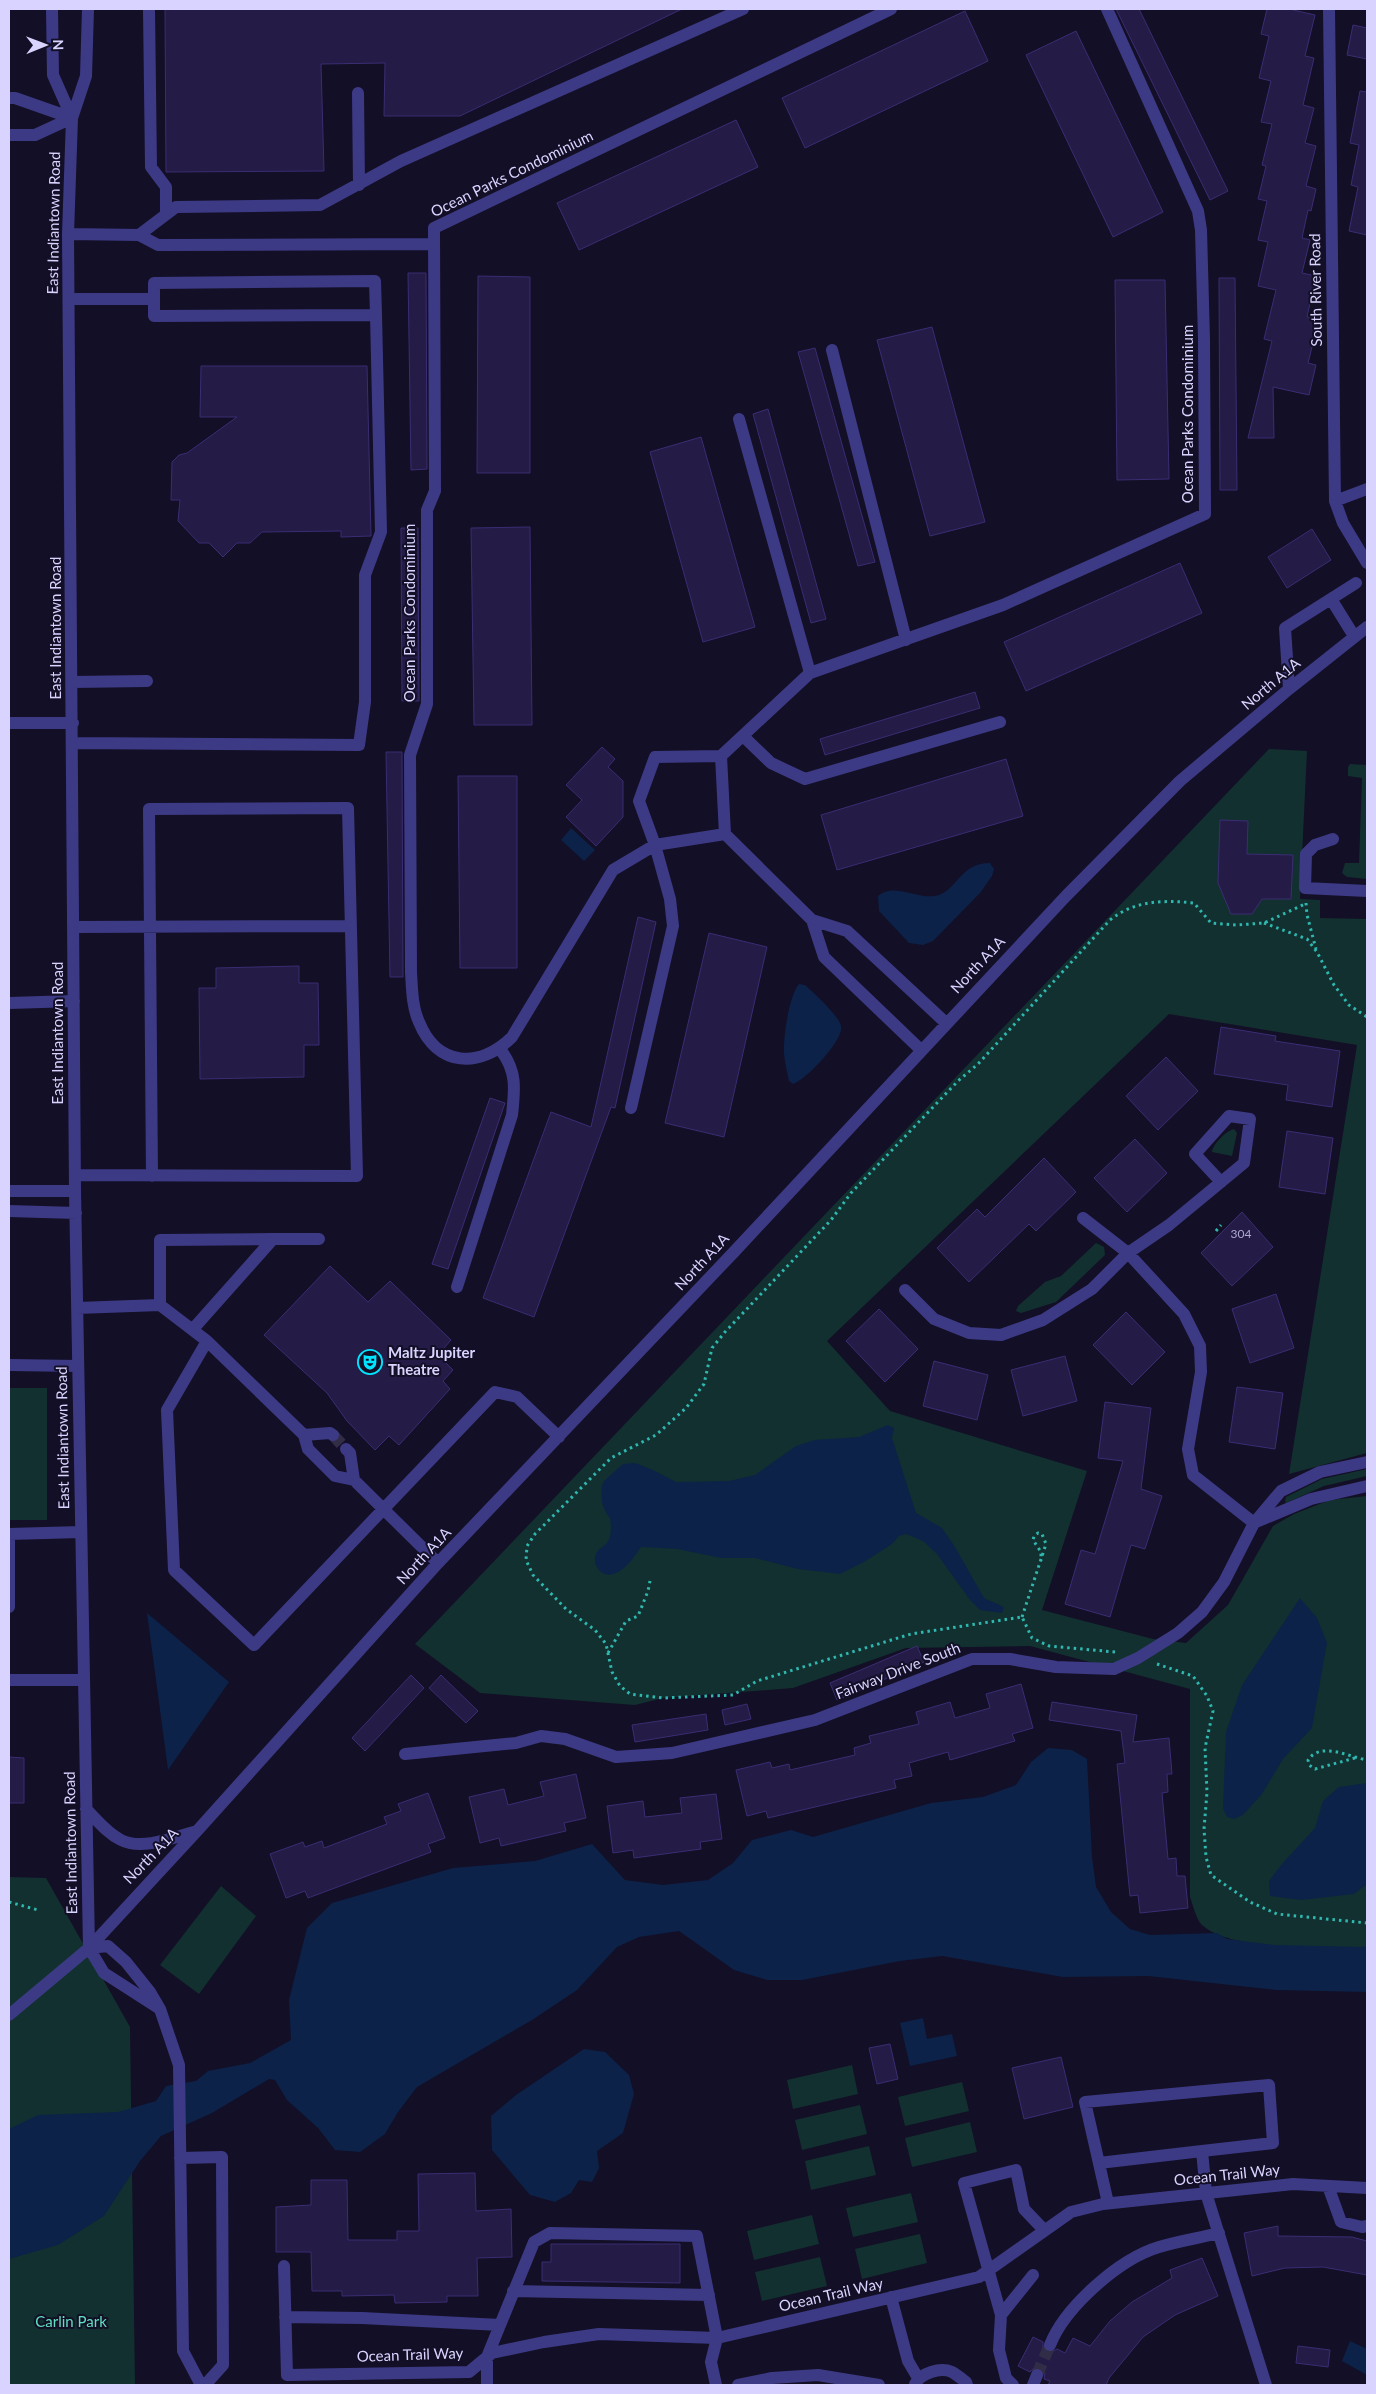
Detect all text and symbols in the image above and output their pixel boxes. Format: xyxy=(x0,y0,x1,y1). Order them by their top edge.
north arrow xyxy=(20,20,70,70)
text: N xyxy=(50,39,67,50)
street label: Ocean Parks Condominium xyxy=(427,126,596,220)
street label: East Indiantown Road xyxy=(43,151,63,295)
street label: South River Road xyxy=(1305,233,1325,347)
street label: Ocean Parks Condominium xyxy=(1178,325,1196,503)
street label: Ocean Parks Condominium xyxy=(400,524,418,702)
street label: East Indiantown Road xyxy=(46,557,64,699)
street label: North A1A xyxy=(1237,653,1304,713)
street label: North A1A xyxy=(946,931,1009,997)
street label: East Indiantown Road xyxy=(48,962,66,1104)
house number: 304 xyxy=(1231,1226,1251,1241)
street label: North A1A xyxy=(670,1228,733,1294)
place label: Maltz Jupiter Theatre xyxy=(388,1343,476,1378)
theatre icon: Maltz Jupiter Theatre xyxy=(357,1349,383,1375)
street label: East Indiantown Road xyxy=(52,1366,72,1510)
street label: North A1A xyxy=(392,1522,455,1588)
street label: Fairway Drive South xyxy=(833,1638,963,1702)
street label: East Indiantown Road xyxy=(60,1771,80,1915)
street label: North A1A xyxy=(119,1823,182,1887)
street label: Ocean Trail Way xyxy=(1173,2159,1281,2189)
street label: Ocean Trail Way xyxy=(777,2273,885,2315)
park label: Carlin Park xyxy=(35,2312,107,2330)
street label: Ocean Trail Way xyxy=(356,2343,464,2365)

